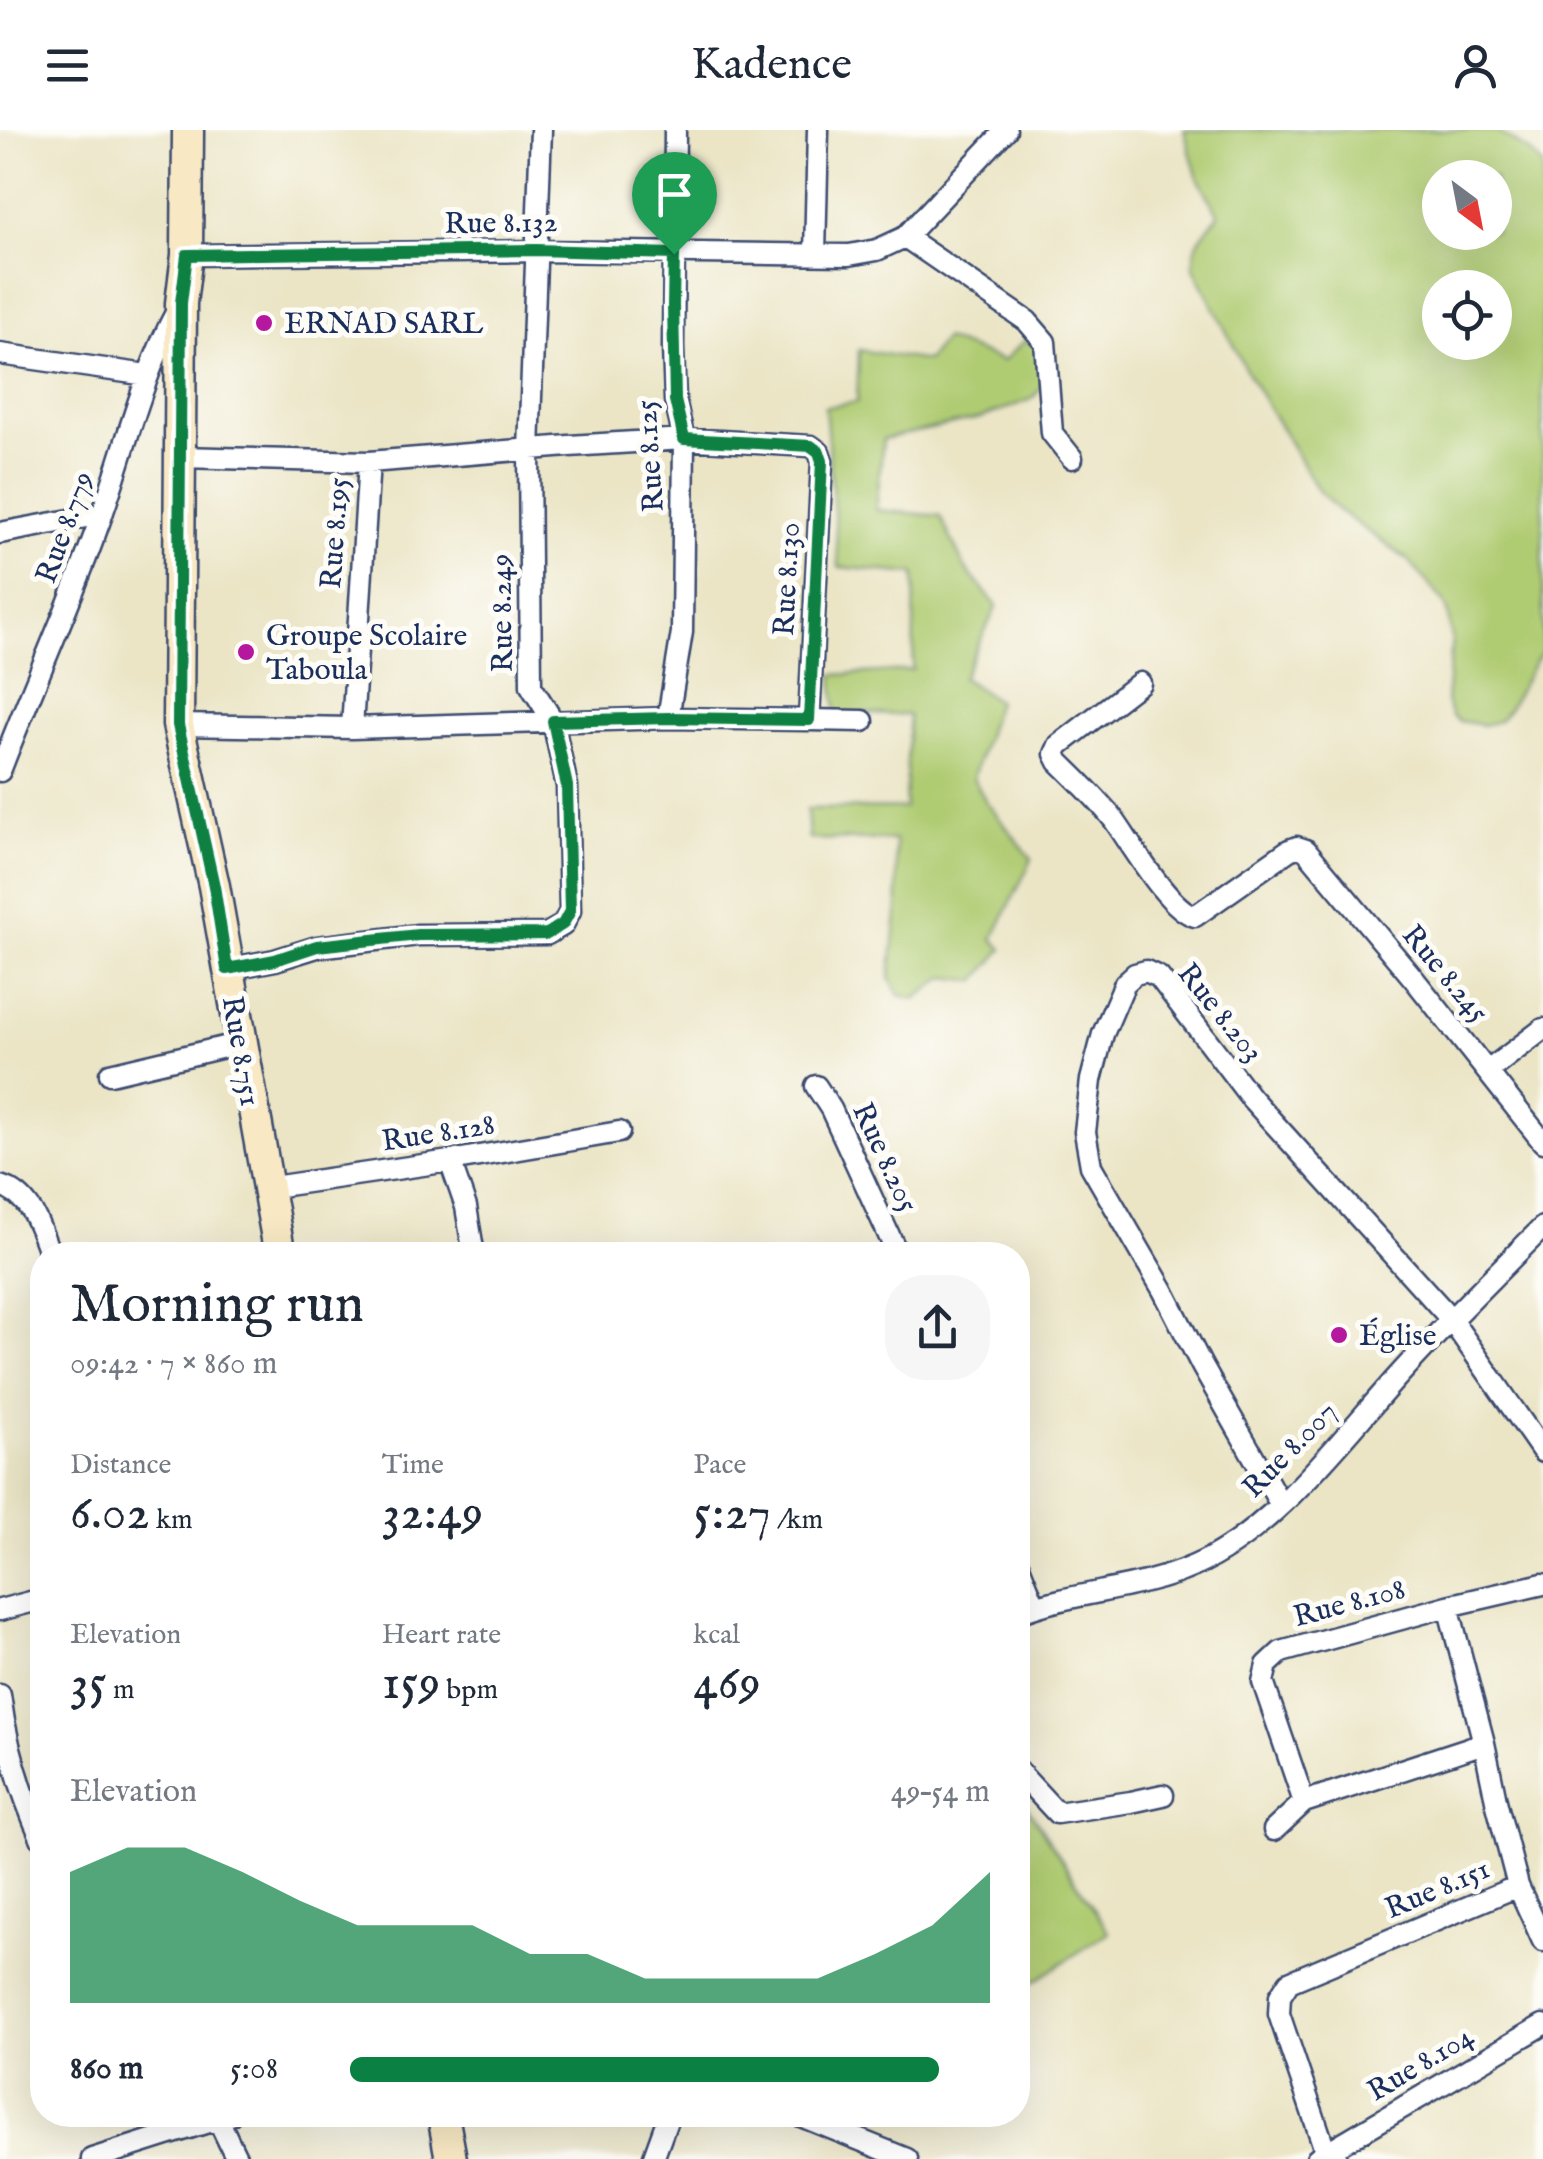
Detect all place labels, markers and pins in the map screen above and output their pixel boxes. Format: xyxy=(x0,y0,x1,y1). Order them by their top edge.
pin xyxy=(632,152,717,255)
place label: ERNAD SARL xyxy=(284,306,484,344)
marker: ERNAD SARL xyxy=(253,312,275,334)
place label: Groupe Scolaire Taboula xyxy=(266,618,467,690)
marker: Groupe Scolaire Taboula xyxy=(235,641,257,663)
place label: Église xyxy=(1359,1317,1437,1356)
marker: Église xyxy=(1328,1324,1350,1346)

